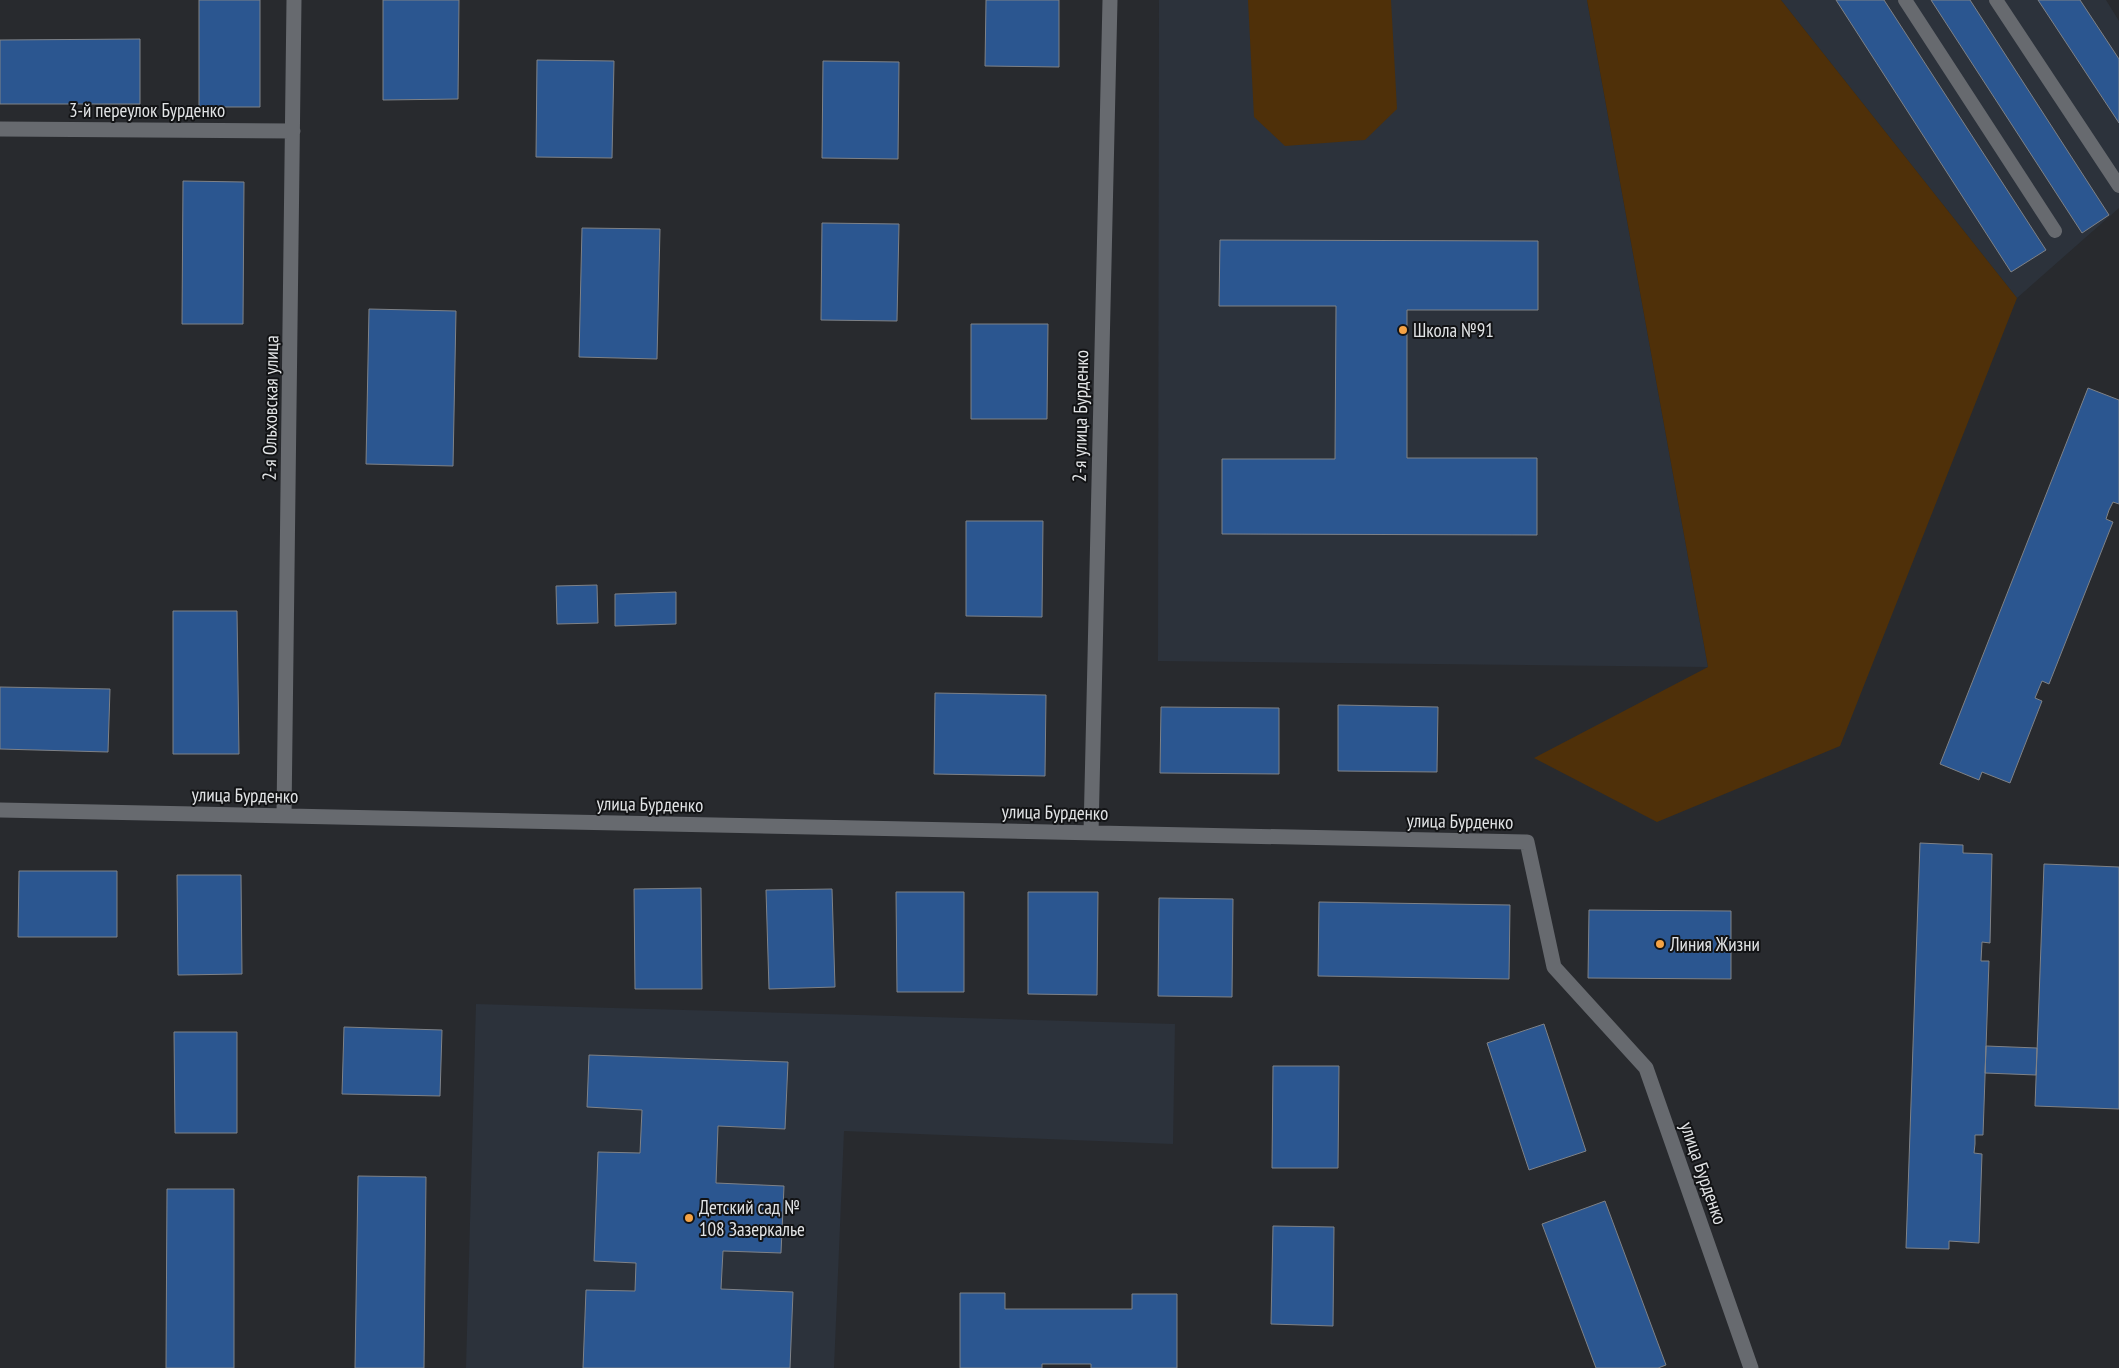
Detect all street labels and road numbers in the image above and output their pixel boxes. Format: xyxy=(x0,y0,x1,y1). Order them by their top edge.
street label: 3-й переулок Бурденко xyxy=(69,98,225,122)
street label: 2-я Ольховская улица xyxy=(257,335,283,481)
street label: 2-я улица Бурденко xyxy=(1067,350,1093,482)
street label: улица Бурденко xyxy=(191,782,299,808)
street label: улица Бурденко xyxy=(596,791,704,817)
street label: улица Бурденко xyxy=(1001,799,1109,825)
street label: улица Бурденко xyxy=(1406,808,1514,834)
street label: улица Бурденко xyxy=(1675,1119,1733,1227)

